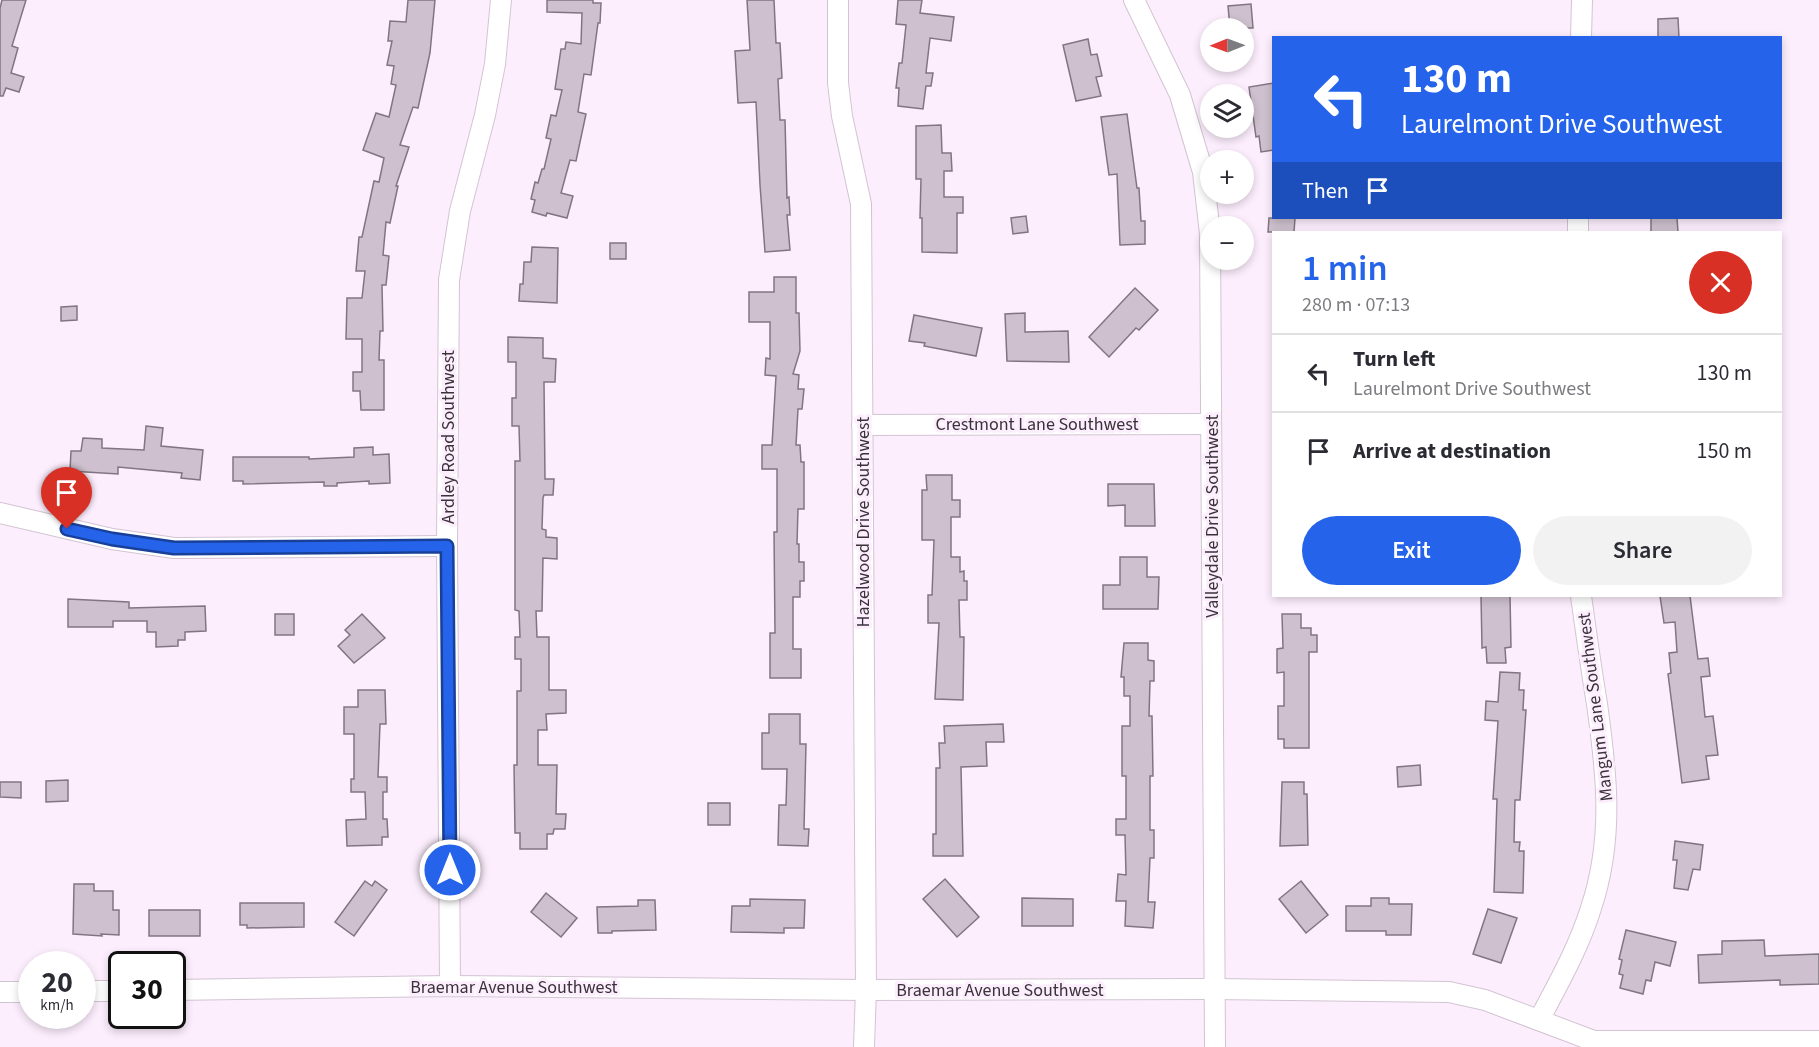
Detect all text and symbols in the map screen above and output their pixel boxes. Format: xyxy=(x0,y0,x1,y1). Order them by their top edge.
north arrow xyxy=(1200,18,1254,72)
map controls xyxy=(1200,18,1254,270)
text: 130 m xyxy=(1401,49,1512,109)
icon: left xyxy=(1302,60,1380,138)
button: layers xyxy=(1200,84,1254,138)
text: Laurelmont Drive Southwest xyxy=(1401,105,1722,144)
button: + xyxy=(1200,150,1254,204)
icon: arrive xyxy=(1361,174,1394,207)
text: Then xyxy=(1302,175,1349,207)
button: − xyxy=(1200,216,1254,270)
text: 1 min xyxy=(1302,243,1388,294)
button: close xyxy=(1689,251,1752,314)
text: 280 m · 07:13 xyxy=(1302,291,1410,319)
text: Turn left xyxy=(1353,343,1435,375)
street label: Ardley Road Southwest xyxy=(436,350,461,524)
icon: left xyxy=(1302,357,1335,390)
text: 130 m xyxy=(1697,357,1752,389)
text: Laurelmont Drive Southwest xyxy=(1353,375,1591,403)
street label: Crestmont Lane Southwest xyxy=(935,412,1139,437)
street label: Valleydale Drive Southwest xyxy=(1200,414,1225,618)
street label: Hazelwood Drive Southwest xyxy=(851,417,876,627)
icon: arrive xyxy=(1302,435,1335,468)
text: Arrive at destination xyxy=(1353,435,1551,467)
text: 150 m xyxy=(1697,435,1752,467)
pin xyxy=(41,467,92,529)
icon: arrive xyxy=(50,476,83,509)
button: Exit xyxy=(1302,516,1521,585)
button: Share xyxy=(1533,516,1752,585)
street label: Mangum Lane Southwest xyxy=(1572,611,1619,803)
position arrow xyxy=(418,838,482,902)
speed limit sign: 30 xyxy=(108,951,186,1029)
text: 20 xyxy=(41,961,73,1004)
street label: Braemar Avenue Southwest xyxy=(410,975,618,1000)
street label: Braemar Avenue Southwest xyxy=(896,978,1104,1003)
text: km/h xyxy=(40,995,74,1016)

